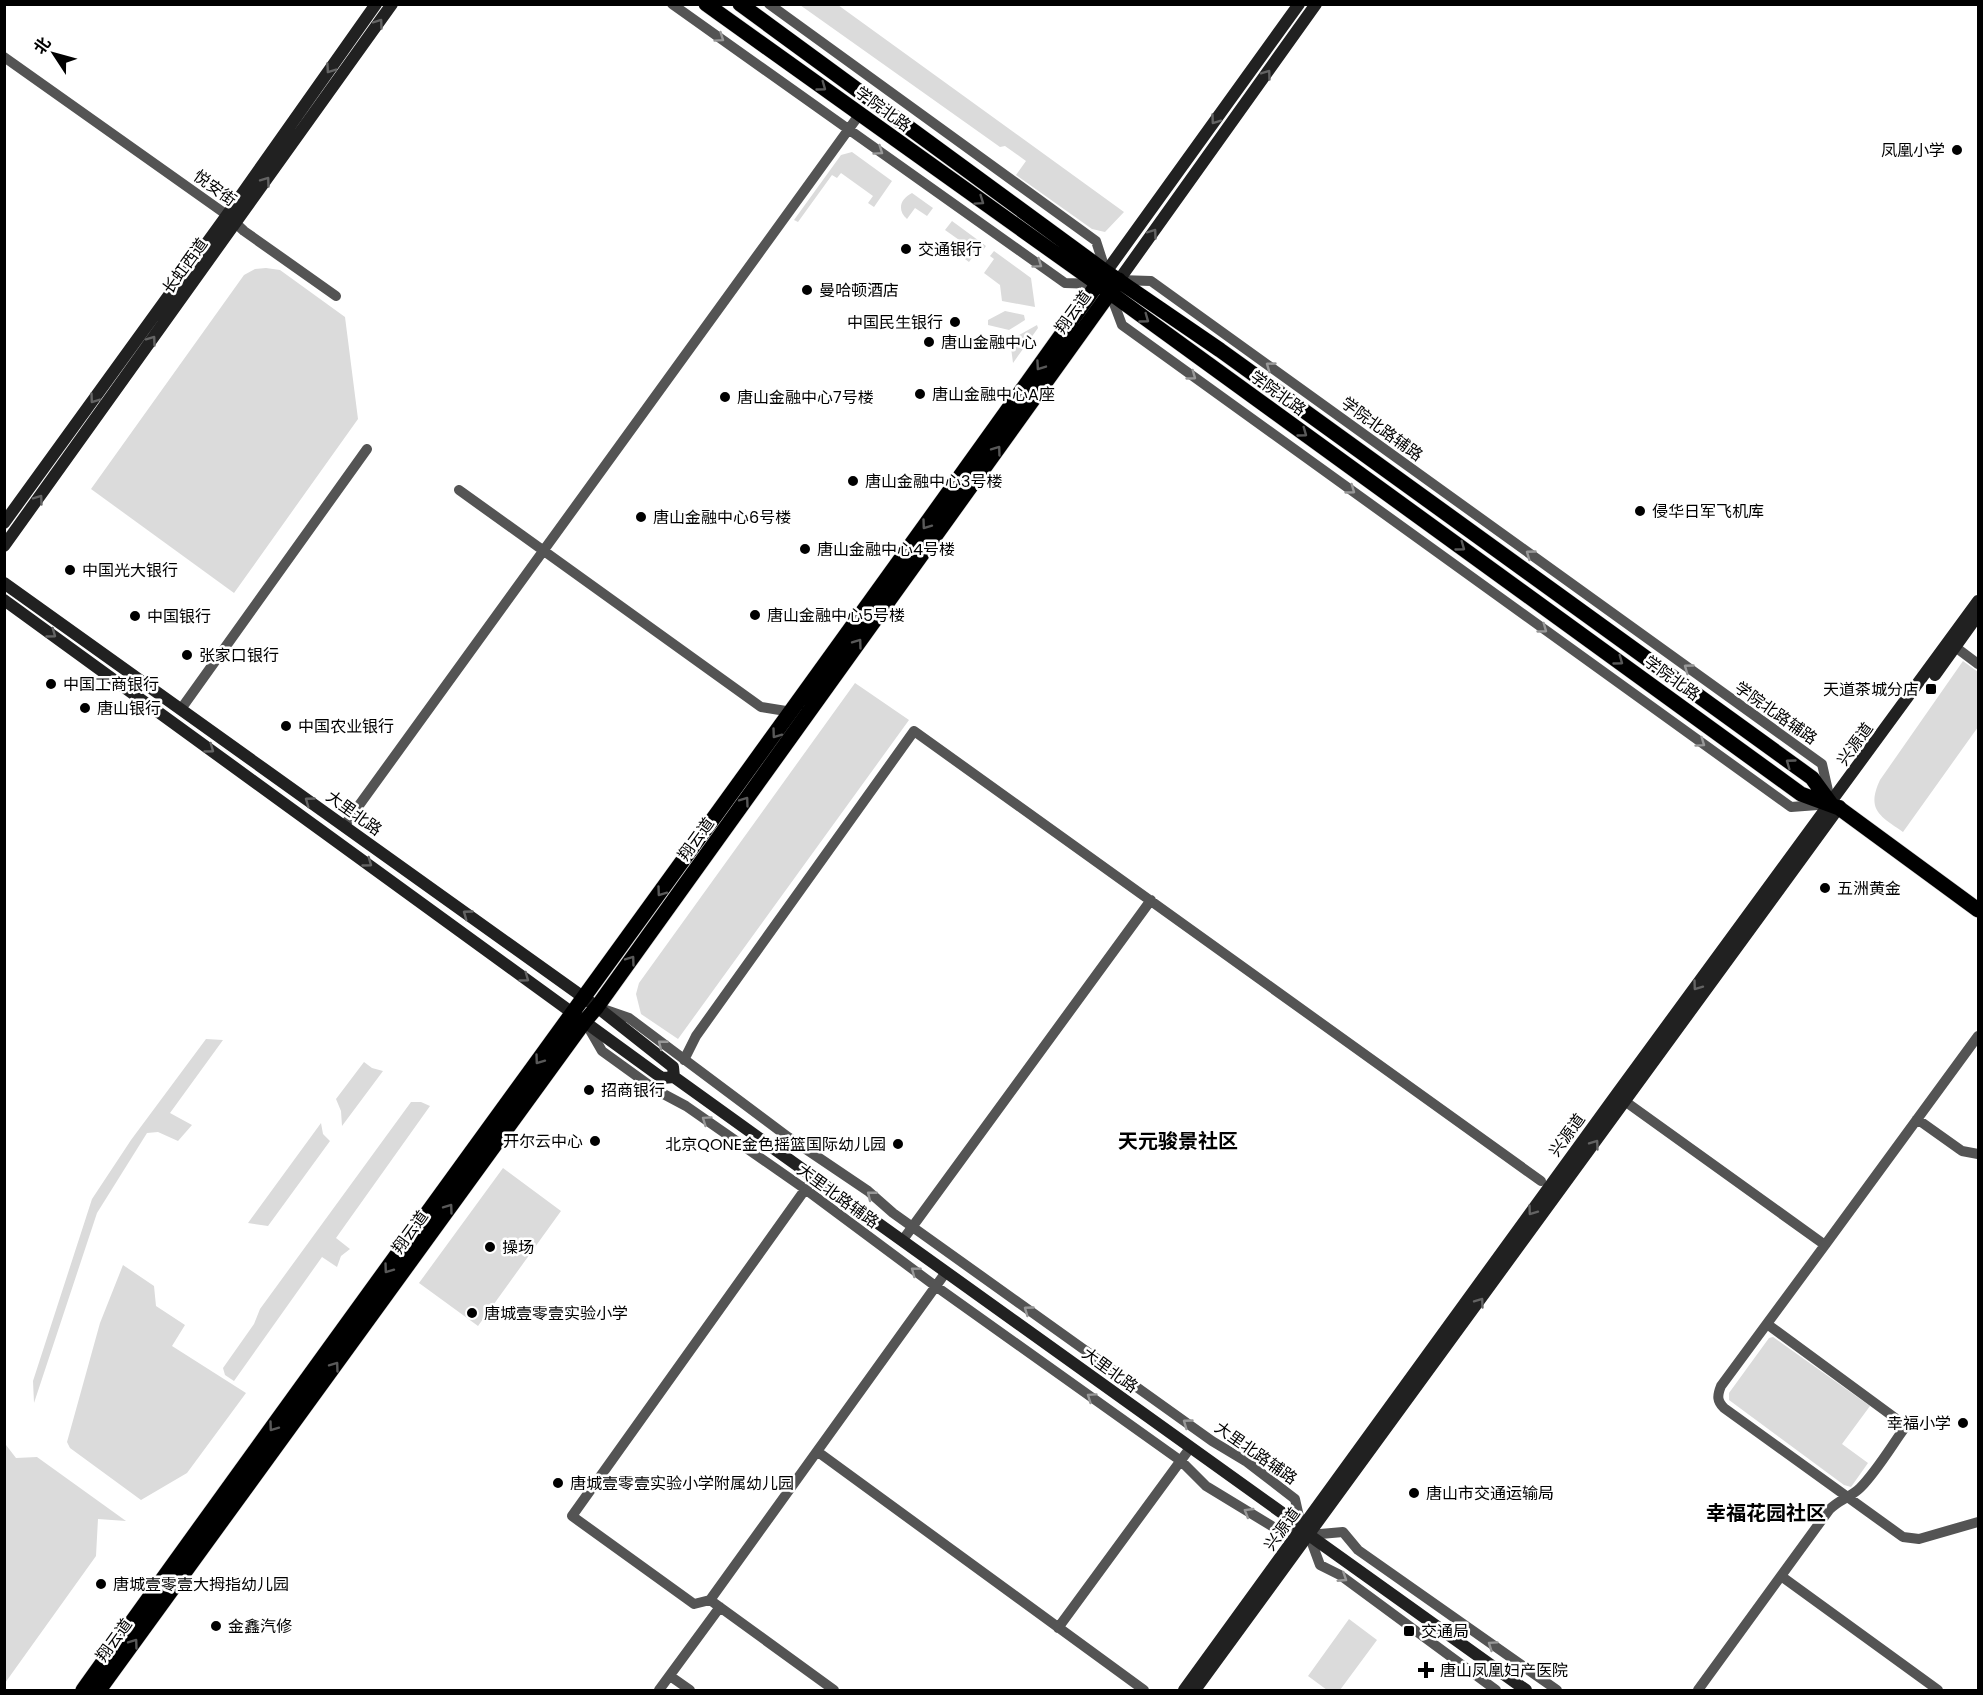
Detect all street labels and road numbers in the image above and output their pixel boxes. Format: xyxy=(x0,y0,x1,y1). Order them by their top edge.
street label: 学院北路 xyxy=(850,81,916,137)
street label: 悦安街 xyxy=(189,165,241,211)
street label: 长虹西道 xyxy=(157,233,213,299)
street label: 翔云道 xyxy=(1050,286,1096,338)
street label: 学院北路 xyxy=(1245,365,1311,421)
street label: 学院北路辅路 xyxy=(1336,391,1428,467)
street label: 学院北路 xyxy=(1639,650,1705,706)
street label: 学院北路辅路 xyxy=(1730,676,1822,750)
street label: 兴源道 xyxy=(1832,718,1878,770)
street label: 大里北路 xyxy=(321,785,387,841)
street label: 翔云道 xyxy=(673,813,719,865)
street label: 兴源道 xyxy=(1544,1109,1590,1161)
street label: 大里北路辅路 xyxy=(792,1158,884,1234)
street label: 翔云道 xyxy=(387,1206,433,1258)
street label: 大里北路 xyxy=(1077,1342,1143,1398)
street label: 大里北路辅路 xyxy=(1210,1416,1302,1490)
street label: 兴源道 xyxy=(1259,1503,1305,1555)
street label: 翔云道 xyxy=(91,1614,137,1666)

